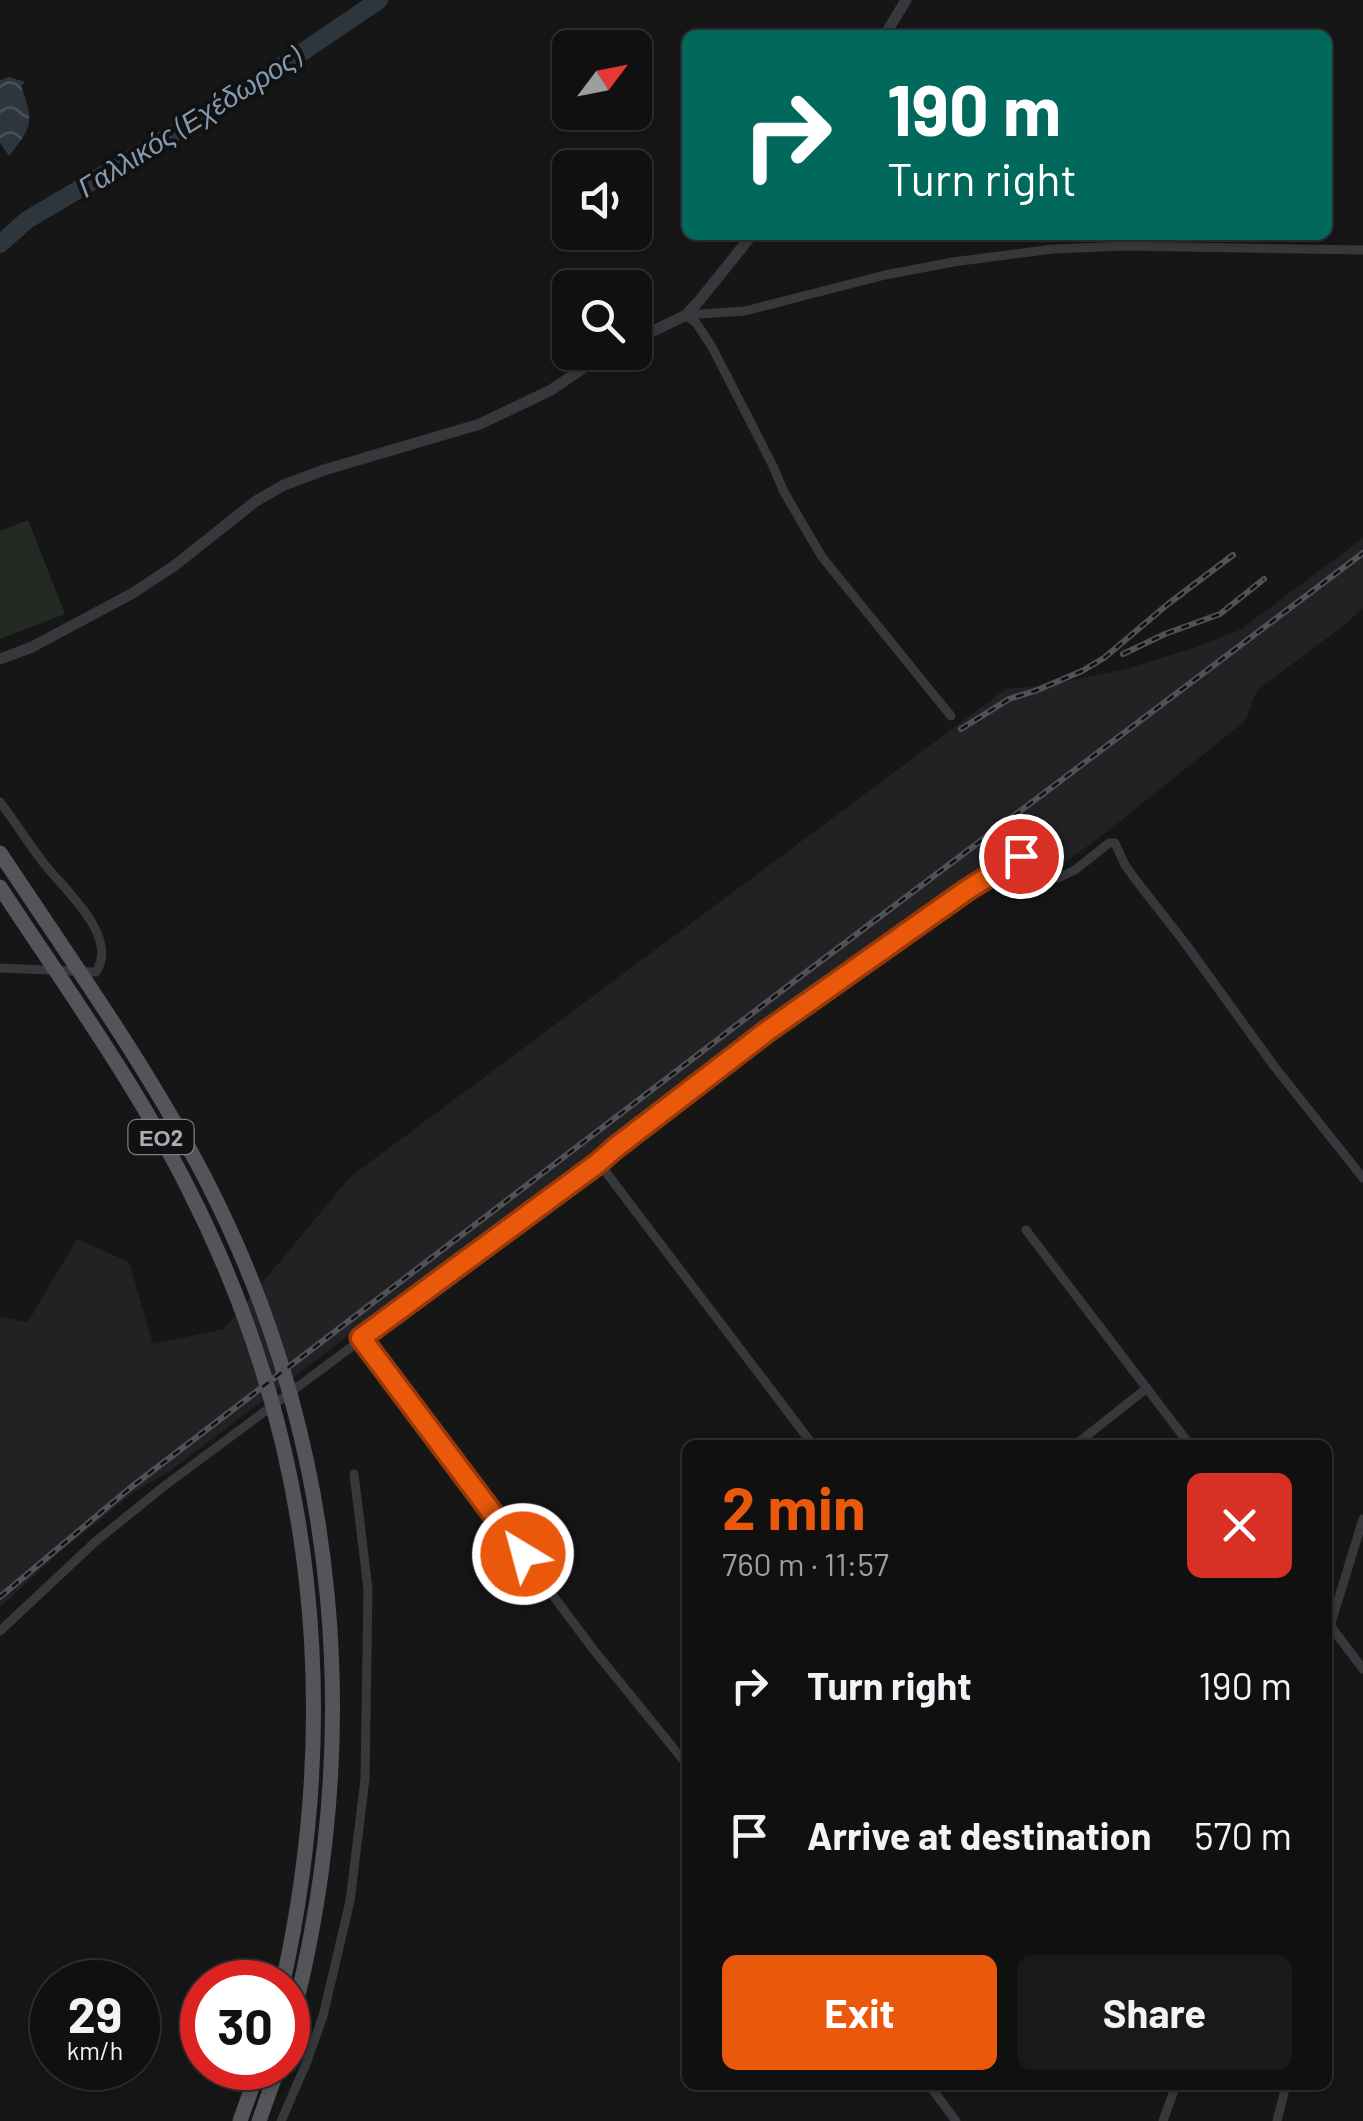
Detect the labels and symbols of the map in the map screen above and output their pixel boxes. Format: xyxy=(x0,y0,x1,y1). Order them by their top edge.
north arrow xyxy=(552,30,652,130)
water label: Γαλλικός (Εχέδωρος) xyxy=(71,37,309,204)
pin xyxy=(979,814,1064,899)
road number: ΕΟ2 xyxy=(128,1120,194,1154)
position arrow xyxy=(471,1502,575,1606)
speed limit sign: 30 xyxy=(180,1960,310,2090)

